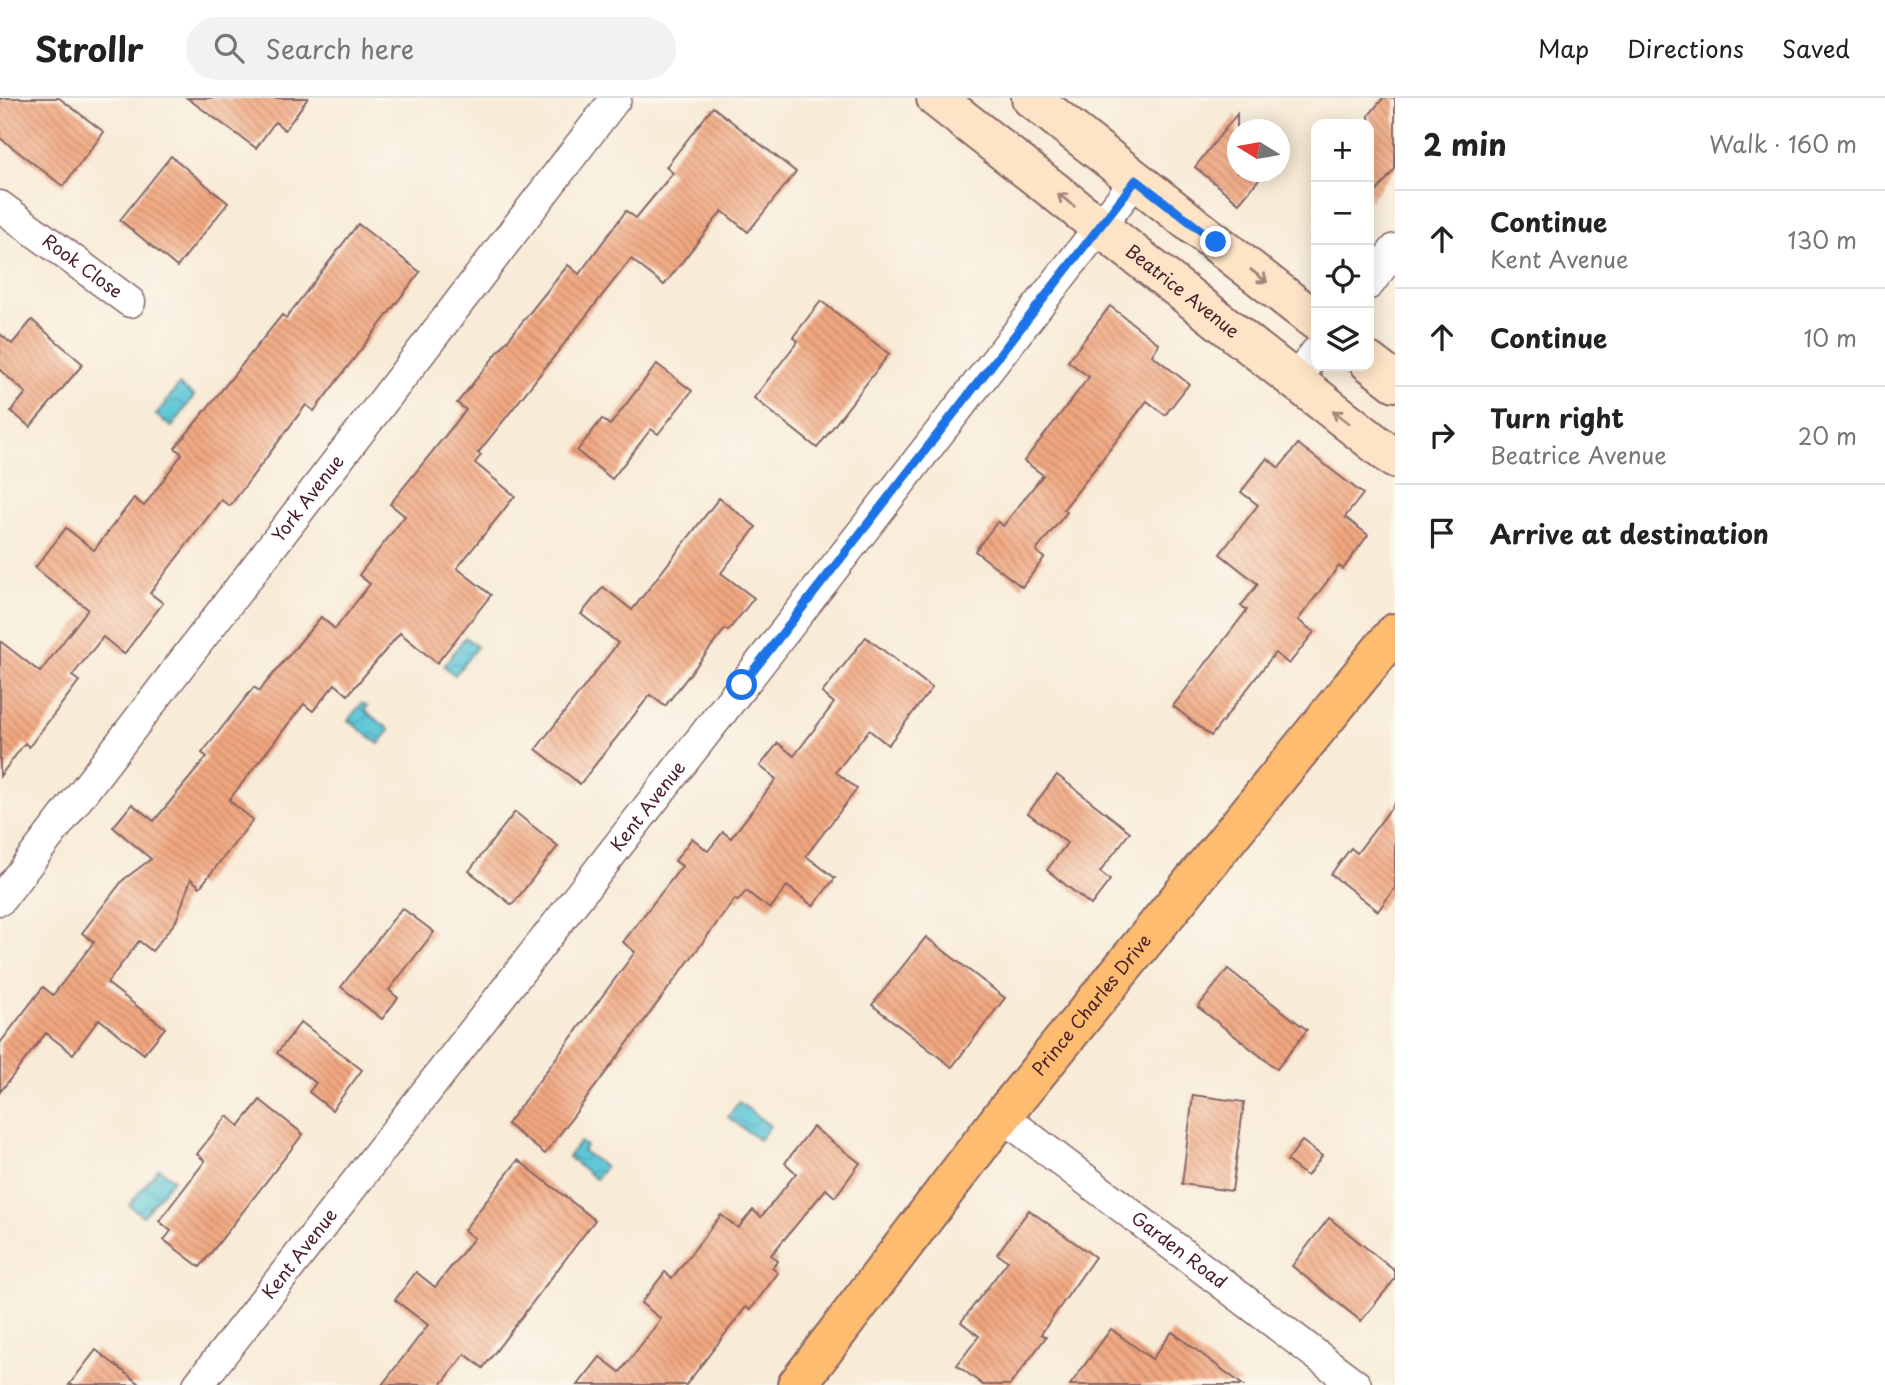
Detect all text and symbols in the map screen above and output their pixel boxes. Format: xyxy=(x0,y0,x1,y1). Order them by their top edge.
search box xyxy=(186,17,676,80)
text: Strollr xyxy=(35,23,144,73)
icon: search xyxy=(210,29,248,67)
text: Search here xyxy=(266,29,414,68)
text: Map xyxy=(1538,30,1589,66)
text: Directions xyxy=(1627,30,1744,66)
text: Saved xyxy=(1782,30,1850,66)
north arrow xyxy=(1227,119,1290,182)
map controls xyxy=(1311,119,1374,371)
button: + xyxy=(1311,119,1374,182)
text: 2 min xyxy=(1423,121,1507,166)
text: Walk · 160 m xyxy=(1709,126,1857,161)
button: − xyxy=(1311,182,1374,245)
one-way arrow xyxy=(1058,193,1076,208)
text: Continue xyxy=(1490,202,1607,241)
icon: ahead xyxy=(1423,220,1461,258)
text: 130 m xyxy=(1787,222,1857,257)
route end xyxy=(1200,226,1231,257)
street label: Rook Close xyxy=(37,227,129,304)
street label: Beatrice Avenue xyxy=(1120,237,1246,344)
text: Kent Avenue xyxy=(1490,241,1629,276)
button: locate xyxy=(1311,245,1374,308)
one-way arrow xyxy=(1249,268,1267,283)
button: layers xyxy=(1311,308,1374,371)
icon: ahead xyxy=(1423,318,1461,356)
text: Continue xyxy=(1490,318,1607,357)
text: 10 m xyxy=(1803,320,1857,355)
text: Turn right xyxy=(1490,398,1624,437)
one-way arrow xyxy=(1333,409,1351,425)
icon: right xyxy=(1423,416,1461,454)
text: 20 m xyxy=(1798,418,1857,453)
text: Beatrice Avenue xyxy=(1490,437,1667,472)
street label: York Avenue xyxy=(265,448,350,547)
icon: arrive xyxy=(1423,514,1461,552)
text: Arrive at destination xyxy=(1490,514,1769,553)
route start xyxy=(726,669,757,700)
street label: Kent Avenue xyxy=(603,754,691,857)
street label: Prince Charles Drive xyxy=(1025,927,1157,1081)
street label: Kent Avenue xyxy=(255,1202,343,1304)
street label: Garden Road xyxy=(1126,1204,1233,1294)

